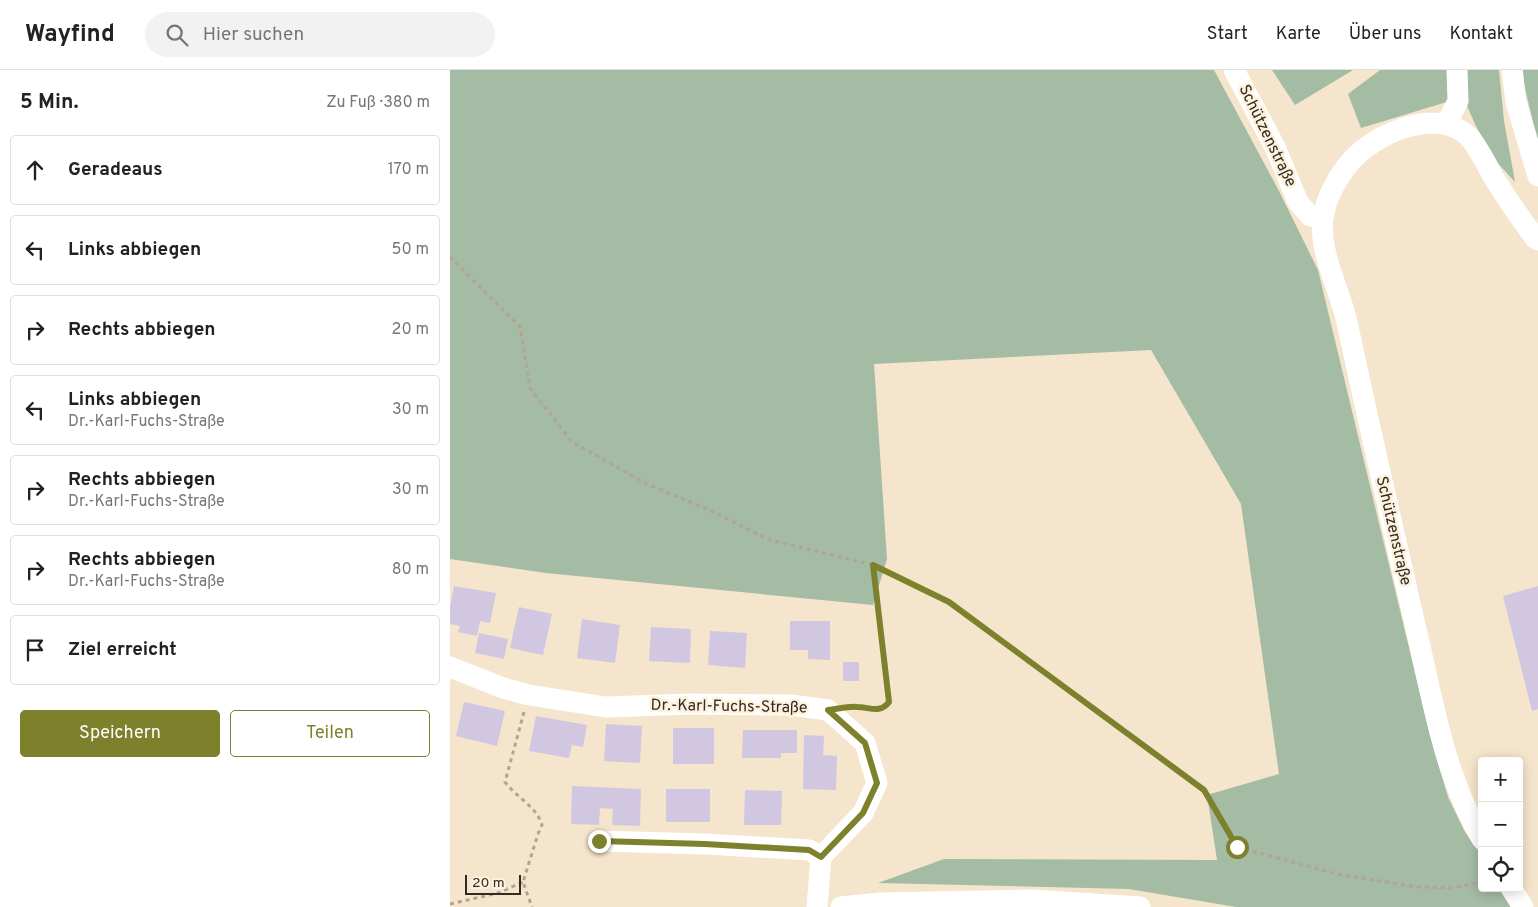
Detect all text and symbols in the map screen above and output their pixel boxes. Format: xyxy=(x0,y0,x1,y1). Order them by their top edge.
search box xyxy=(145,12,495,57)
text: Wayfind xyxy=(25,20,115,50)
icon: search xyxy=(163,21,191,49)
text: Hier suchen xyxy=(203,23,304,47)
text: Start xyxy=(1207,23,1248,46)
text: Karte xyxy=(1276,23,1321,46)
text: Über uns xyxy=(1349,23,1421,46)
text: Kontakt xyxy=(1449,23,1513,46)
street label: Schützenstraße xyxy=(1234,82,1300,190)
text: 5 Min. xyxy=(20,89,79,116)
text: Zu Fuß · 380 m xyxy=(326,93,430,113)
icon: ahead xyxy=(21,156,49,184)
text: Geradeaus xyxy=(68,158,163,182)
text: 170 m xyxy=(388,160,429,180)
icon: left xyxy=(21,236,49,264)
text: Links abbiegen xyxy=(68,238,201,262)
text: 50 m xyxy=(392,240,429,260)
icon: right xyxy=(21,316,49,344)
text: Rechts abbiegen xyxy=(68,318,216,342)
text: 20 m xyxy=(392,320,429,340)
text: Links abbiegen xyxy=(68,388,201,412)
icon: left xyxy=(21,396,49,424)
text: 30 m xyxy=(392,400,429,420)
text: Dr.-Karl-Fuchs-Straße xyxy=(68,412,225,432)
text: Rechts abbiegen xyxy=(68,468,216,492)
street label: Schützenstraße xyxy=(1371,474,1415,588)
icon: right xyxy=(21,476,49,504)
text: 30 m xyxy=(392,480,429,500)
text: Dr.-Karl-Fuchs-Straße xyxy=(68,492,225,512)
text: Rechts abbiegen xyxy=(68,548,216,572)
icon: right xyxy=(21,556,49,584)
text: 80 m xyxy=(392,560,429,580)
text: Dr.-Karl-Fuchs-Straße xyxy=(68,572,225,592)
icon: arrive xyxy=(21,636,49,664)
text: Ziel erreicht xyxy=(68,638,177,662)
street label: Dr.-Karl-Fuchs-Straße xyxy=(651,696,807,718)
button: Speichern xyxy=(20,710,220,757)
button: Teilen xyxy=(230,710,430,757)
map controls xyxy=(1478,757,1523,892)
button: + xyxy=(1478,757,1523,802)
button: − xyxy=(1478,802,1523,847)
route end xyxy=(588,830,611,853)
route start xyxy=(1226,836,1249,859)
button: locate xyxy=(1478,847,1523,892)
scale bar xyxy=(465,872,521,895)
text: 20 m xyxy=(472,875,505,892)

